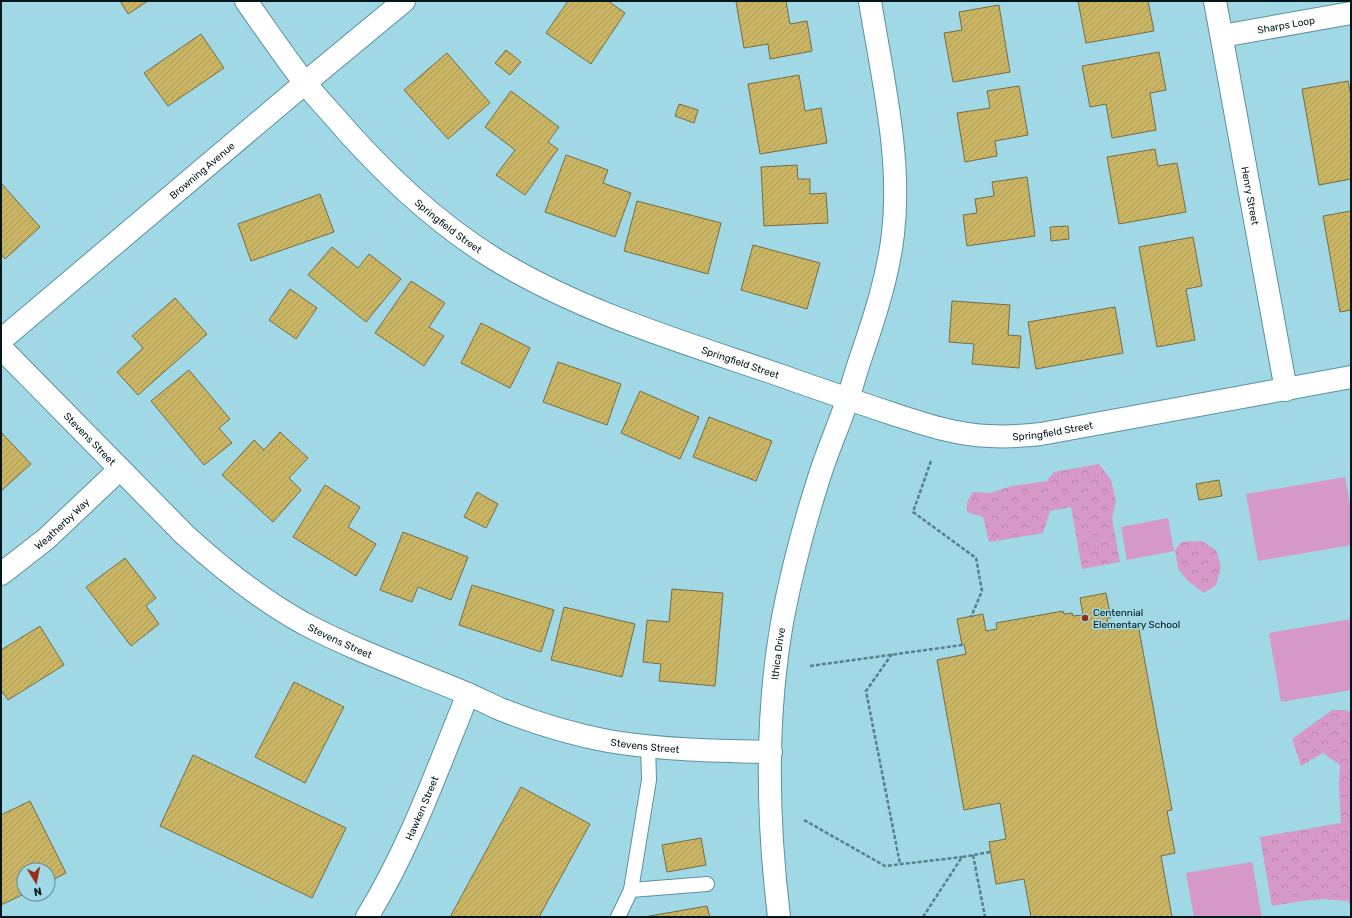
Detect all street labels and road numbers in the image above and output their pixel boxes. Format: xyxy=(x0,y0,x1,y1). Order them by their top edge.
street label: Sharps Loop xyxy=(1256,15,1316,37)
street label: Browning Avenue xyxy=(167,140,238,202)
street label: Henry Street xyxy=(1238,166,1261,226)
street label: Springfield Street xyxy=(412,197,484,256)
street label: Springfield Street xyxy=(700,344,781,382)
street label: Stevens Street xyxy=(61,410,118,468)
street label: Springfield Street xyxy=(1012,420,1094,443)
street label: Weatherby Way xyxy=(33,496,93,553)
street label: Stevens Street xyxy=(306,622,374,661)
street label: Ithica Drive xyxy=(769,626,788,681)
street label: Stevens Street xyxy=(610,737,680,756)
street label: Hawken Street xyxy=(403,774,442,842)

